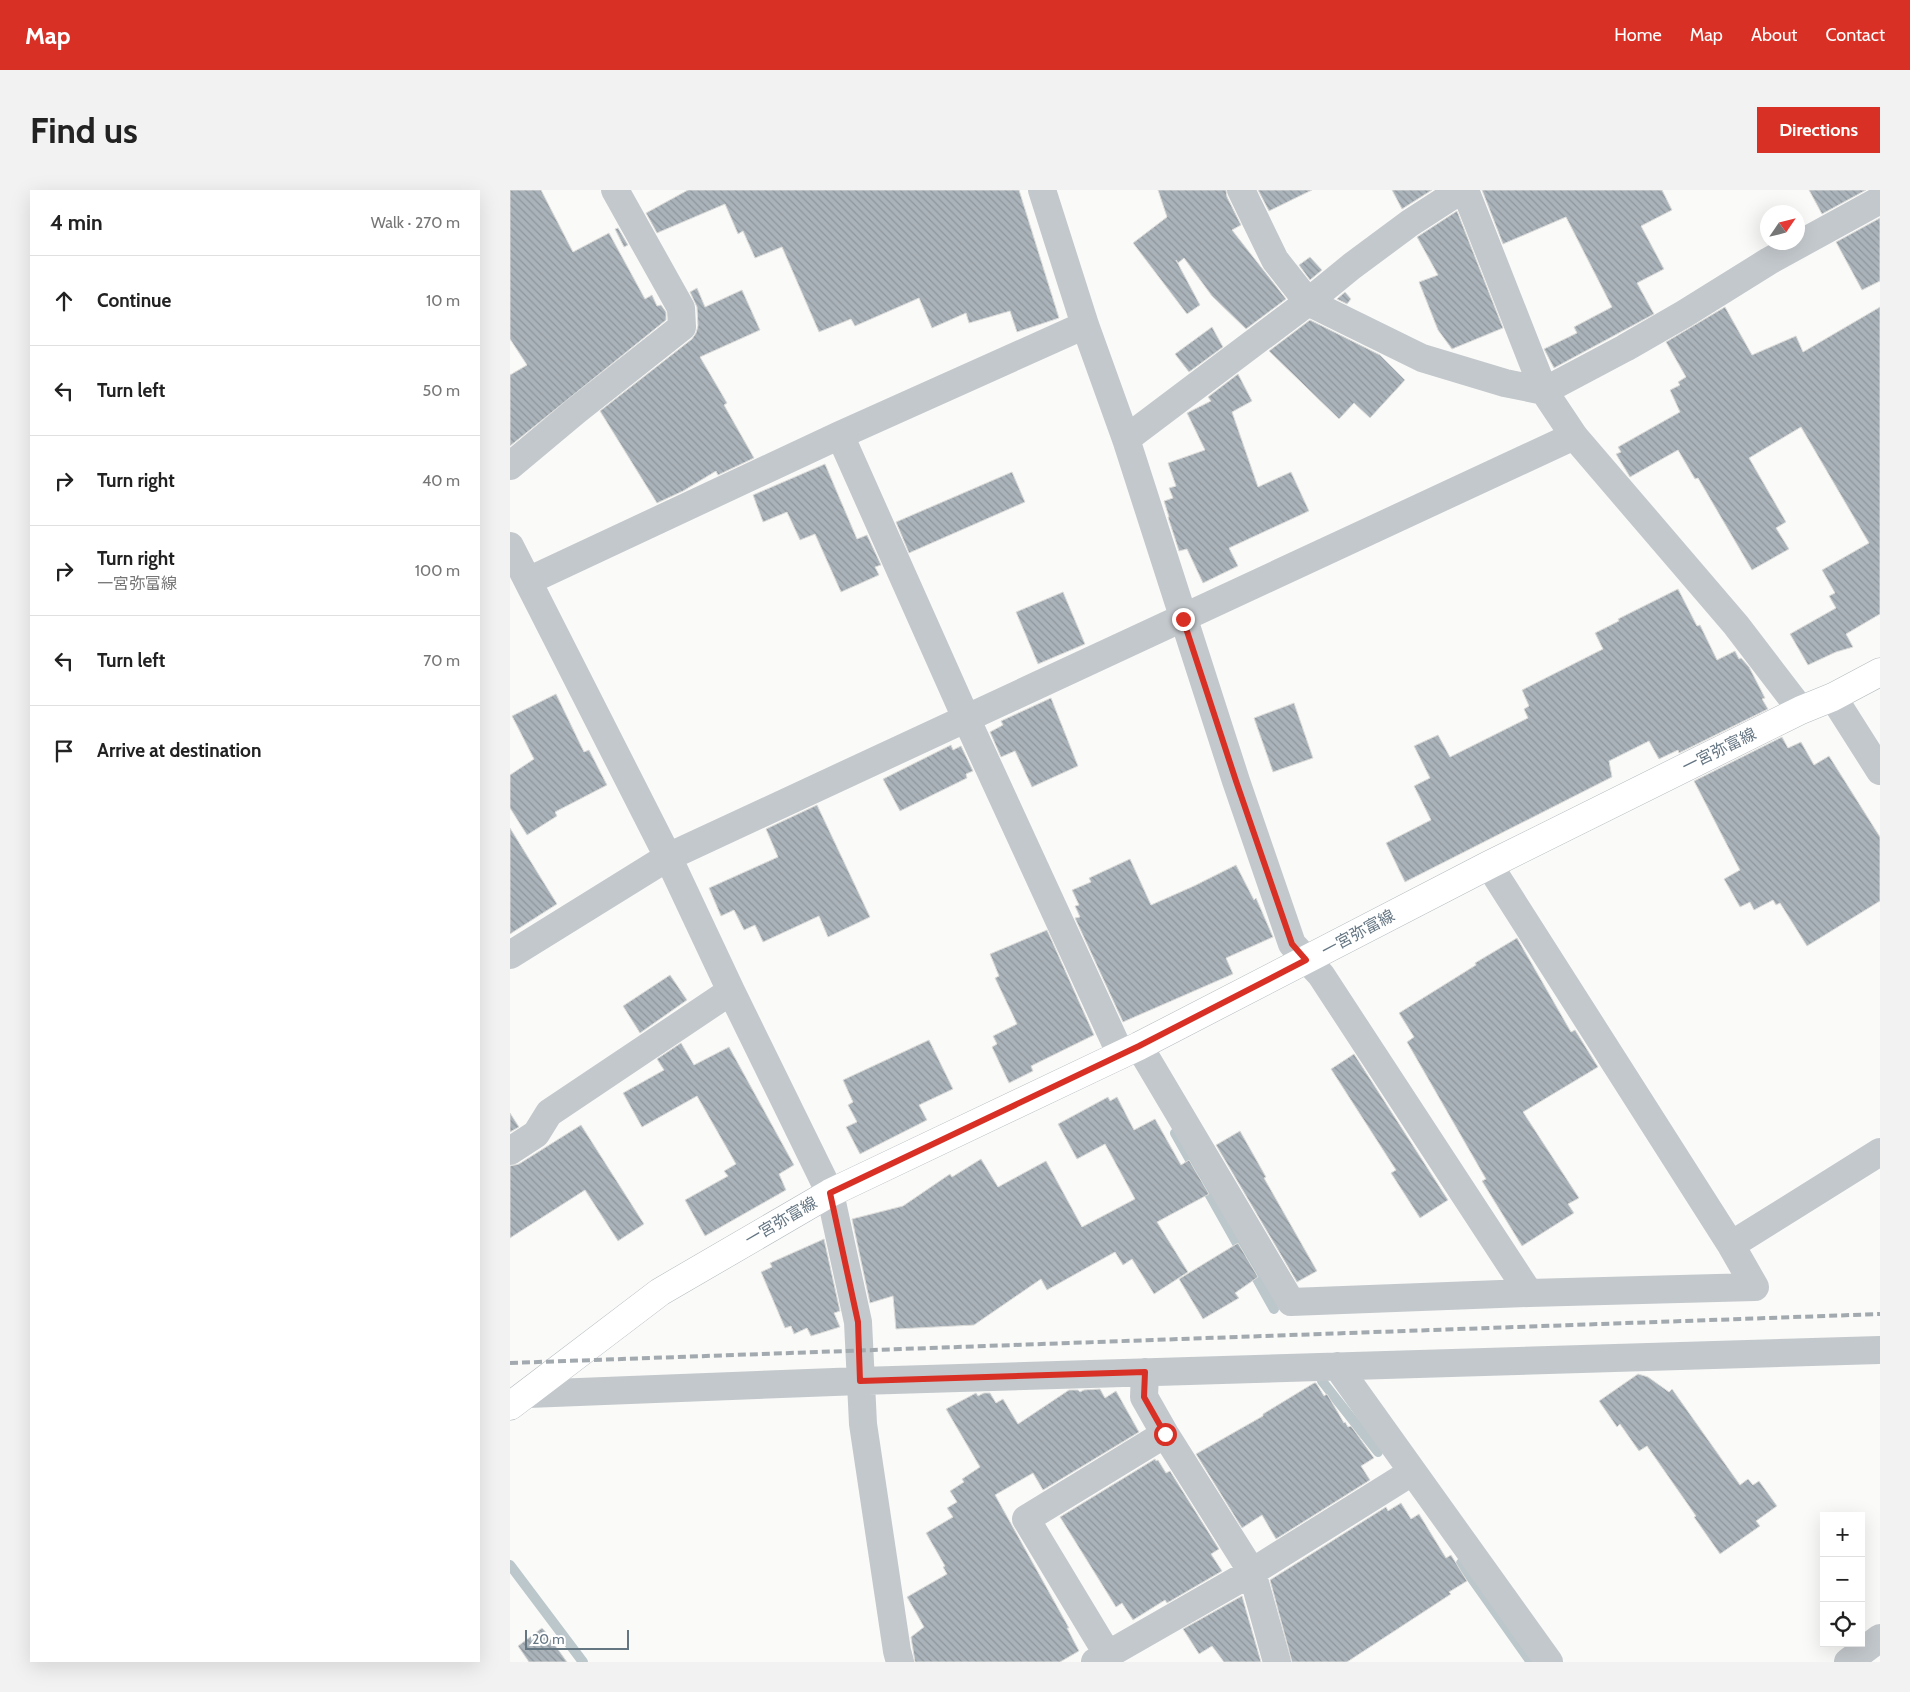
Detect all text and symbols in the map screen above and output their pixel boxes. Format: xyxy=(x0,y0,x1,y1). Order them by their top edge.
text: Map xyxy=(25,21,71,50)
text: Home xyxy=(1614,24,1662,46)
text: Map xyxy=(1690,24,1723,46)
text: About xyxy=(1751,24,1797,46)
text: Contact xyxy=(1825,24,1885,46)
button: Directions xyxy=(1757,107,1880,153)
text: Find us xyxy=(30,109,138,152)
north arrow xyxy=(1760,205,1805,250)
text: 4 min xyxy=(50,210,103,235)
text: Walk · 270 m xyxy=(371,213,460,232)
icon: ahead xyxy=(50,287,78,315)
text: Continue xyxy=(97,289,171,312)
text: 10 m xyxy=(426,291,460,310)
icon: left xyxy=(50,377,78,405)
text: Turn left xyxy=(97,379,165,402)
text: 50 m xyxy=(423,381,460,400)
icon: right xyxy=(50,467,78,495)
text: Turn right xyxy=(97,469,175,492)
text: 40 m xyxy=(422,471,460,490)
text: Turn right xyxy=(97,547,175,570)
icon: right xyxy=(50,557,78,585)
text: 100 m xyxy=(415,561,460,580)
text: 一宮弥富線 xyxy=(97,574,177,593)
route end xyxy=(1172,608,1195,631)
icon: left xyxy=(50,647,78,675)
text: Turn left xyxy=(97,649,165,672)
text: 70 m xyxy=(423,651,460,670)
street label: 一宮弥富線 xyxy=(1679,724,1759,776)
icon: arrive xyxy=(50,737,78,765)
text: Arrive at destination xyxy=(97,739,261,762)
street label: 一宮弥富線 xyxy=(1318,906,1398,960)
street label: 一宮弥富線 xyxy=(742,1193,820,1249)
route start xyxy=(1154,1423,1177,1446)
map controls xyxy=(1820,1512,1865,1647)
button: + xyxy=(1820,1512,1865,1557)
button: − xyxy=(1820,1557,1865,1602)
button: locate xyxy=(1820,1602,1865,1647)
scale bar xyxy=(525,1627,629,1650)
text: 20 m xyxy=(532,1630,565,1648)

